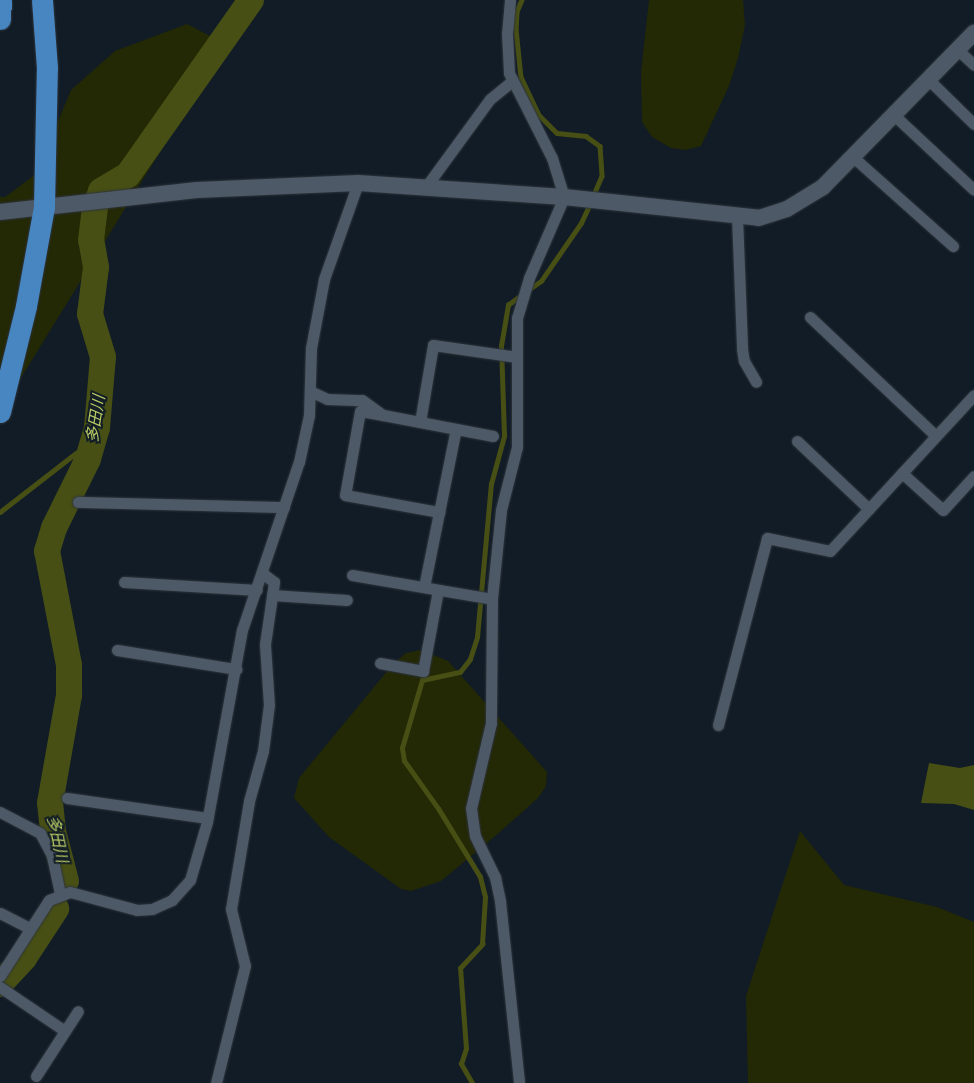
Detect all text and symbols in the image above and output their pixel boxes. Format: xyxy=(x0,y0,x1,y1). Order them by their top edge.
water label: 多田川 xyxy=(83,394,109,444)
water label: 多田川 xyxy=(43,814,71,864)

